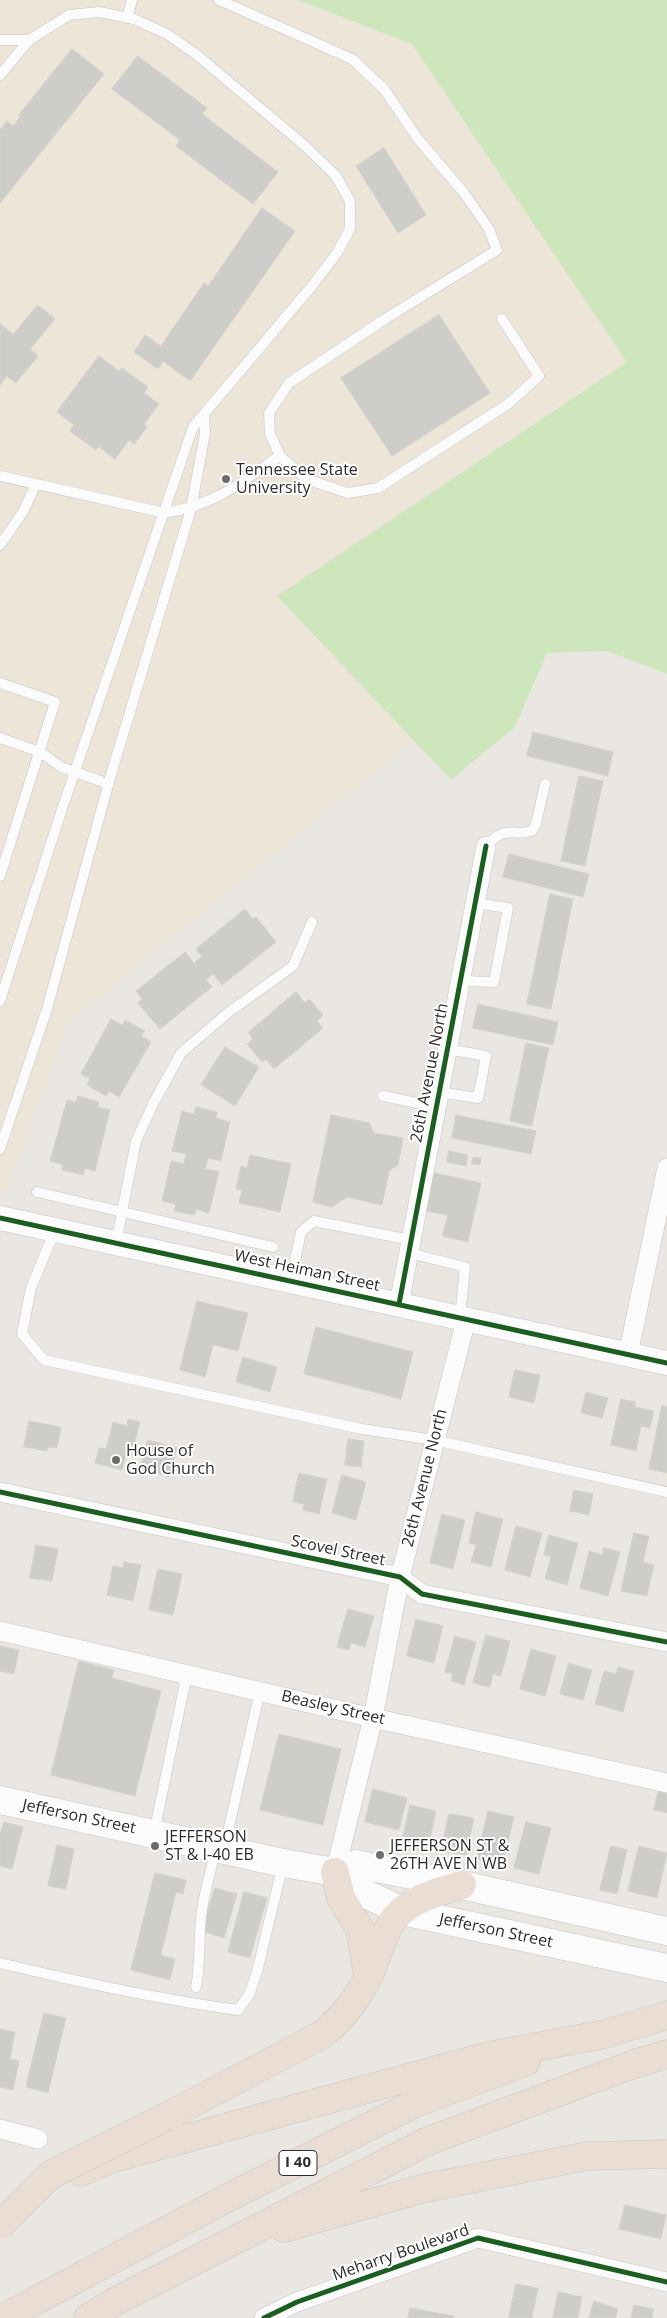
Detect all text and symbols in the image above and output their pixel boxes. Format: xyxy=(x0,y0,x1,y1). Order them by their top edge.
place label: Tennessee State University xyxy=(236,460,358,498)
marker: Tennessee State University xyxy=(220,473,232,485)
street label: 26th Avenue North xyxy=(407,1002,453,1144)
street label: West Heiman Street xyxy=(232,1246,382,1296)
street label: 26th Avenue North xyxy=(399,1407,451,1549)
place label: House of God Church xyxy=(126,1441,215,1479)
marker: House of God Church xyxy=(110,1454,122,1466)
street label: Scovel Street xyxy=(289,1532,387,1570)
street label: Beasley Street xyxy=(279,1687,387,1729)
street label: Jefferson Street xyxy=(21,1796,137,1838)
place label: JEFFERSON ST & I-40 EB xyxy=(165,1827,254,1865)
place label: JEFFERSON ST & 26TH AVE N WB xyxy=(390,1836,509,1874)
marker: JEFFERSON ST & I-40 EB xyxy=(149,1840,161,1852)
marker: JEFFERSON ST & 26TH AVE N WB xyxy=(374,1849,386,1861)
street label: Jefferson Street xyxy=(438,1910,554,1952)
road number: I 40 xyxy=(279,2150,317,2176)
street label: Meharry Boulevard xyxy=(330,2221,472,2285)

